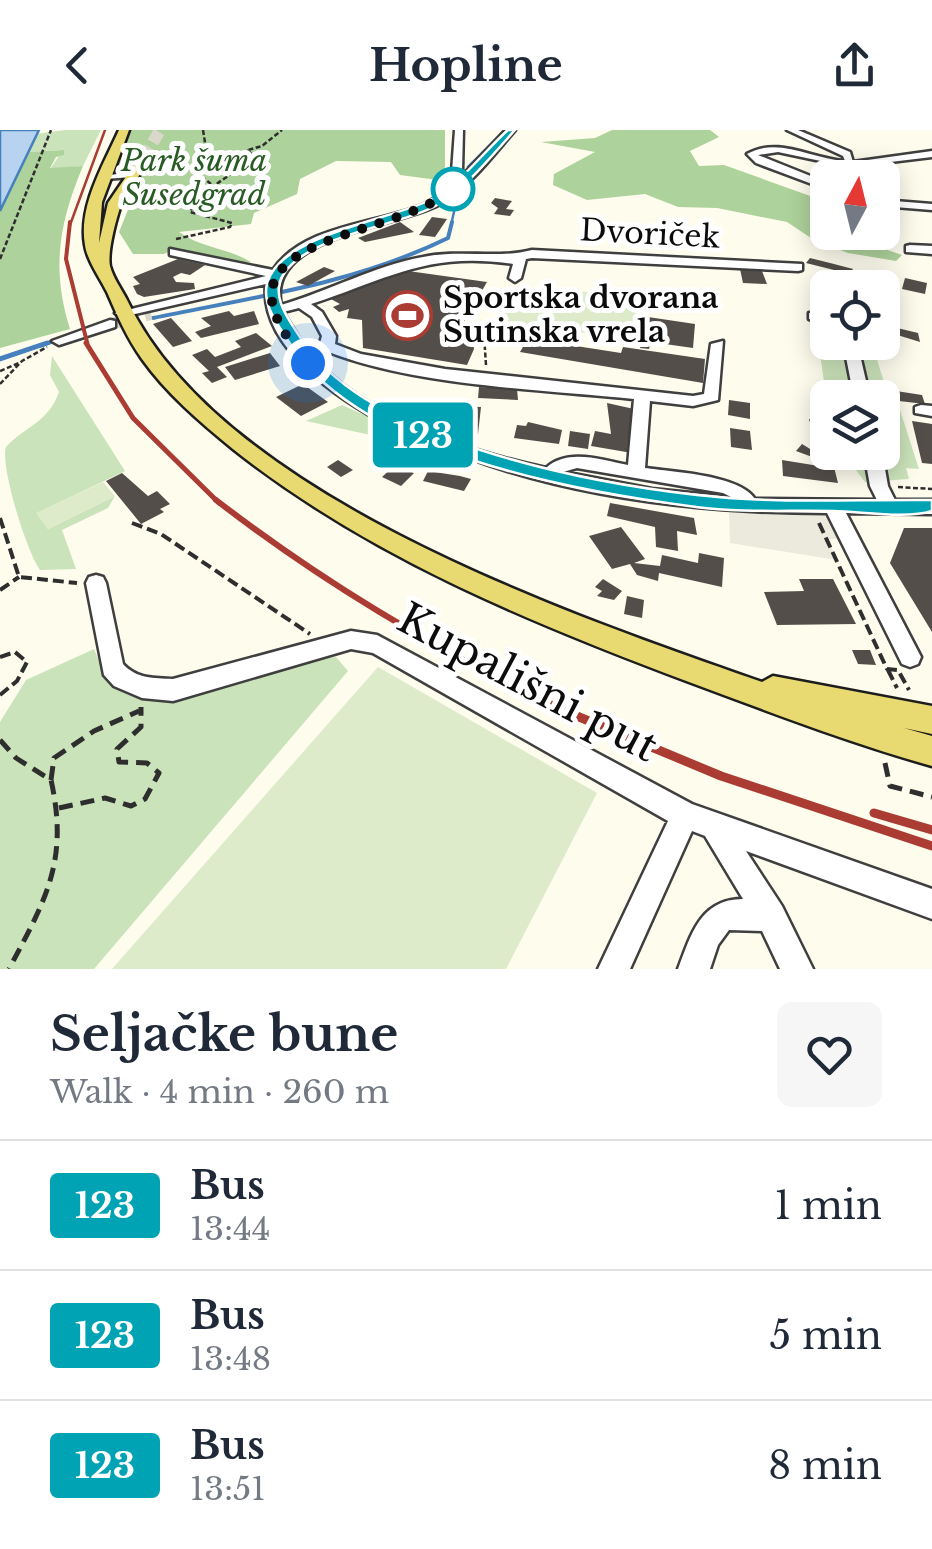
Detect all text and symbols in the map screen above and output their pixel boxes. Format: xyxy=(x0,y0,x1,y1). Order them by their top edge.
text: Hopline xyxy=(369,37,563,93)
icon: back xyxy=(50,38,105,93)
icon: share xyxy=(827,38,882,93)
park label: Park šuma Susedgrad xyxy=(120,142,267,213)
north arrow xyxy=(810,160,900,250)
map controls xyxy=(810,160,900,470)
unlabelled marker xyxy=(432,168,474,210)
street label: Dvoriček xyxy=(579,211,721,256)
button: locate xyxy=(810,270,900,360)
place label: Sportska dvorana Sutinska vrela xyxy=(443,279,718,350)
sports icon: Sportska dvorana Sutinska vrela xyxy=(382,289,434,341)
your location xyxy=(283,338,333,388)
button: layers xyxy=(810,380,900,470)
line badge: 123 xyxy=(366,402,480,468)
text: 123 xyxy=(393,414,453,457)
street label: Kupališni put xyxy=(389,592,667,772)
button: heart xyxy=(777,1002,882,1107)
text: Seljačke bune xyxy=(50,1004,398,1064)
text: Walk · 4 min · 260 m xyxy=(50,1072,389,1112)
text: Bus xyxy=(190,1162,265,1209)
text: 1 min xyxy=(774,1182,882,1229)
text: 123 xyxy=(75,1184,135,1227)
text: 13:44 xyxy=(190,1209,271,1249)
text: Bus xyxy=(190,1292,265,1339)
text: 5 min xyxy=(770,1312,882,1359)
text: 123 xyxy=(75,1314,135,1357)
text: 13:48 xyxy=(190,1339,271,1379)
text: Bus xyxy=(190,1422,265,1469)
text: 8 min xyxy=(768,1442,882,1489)
text: 123 xyxy=(75,1444,135,1487)
text: 13:51 xyxy=(190,1469,266,1509)

